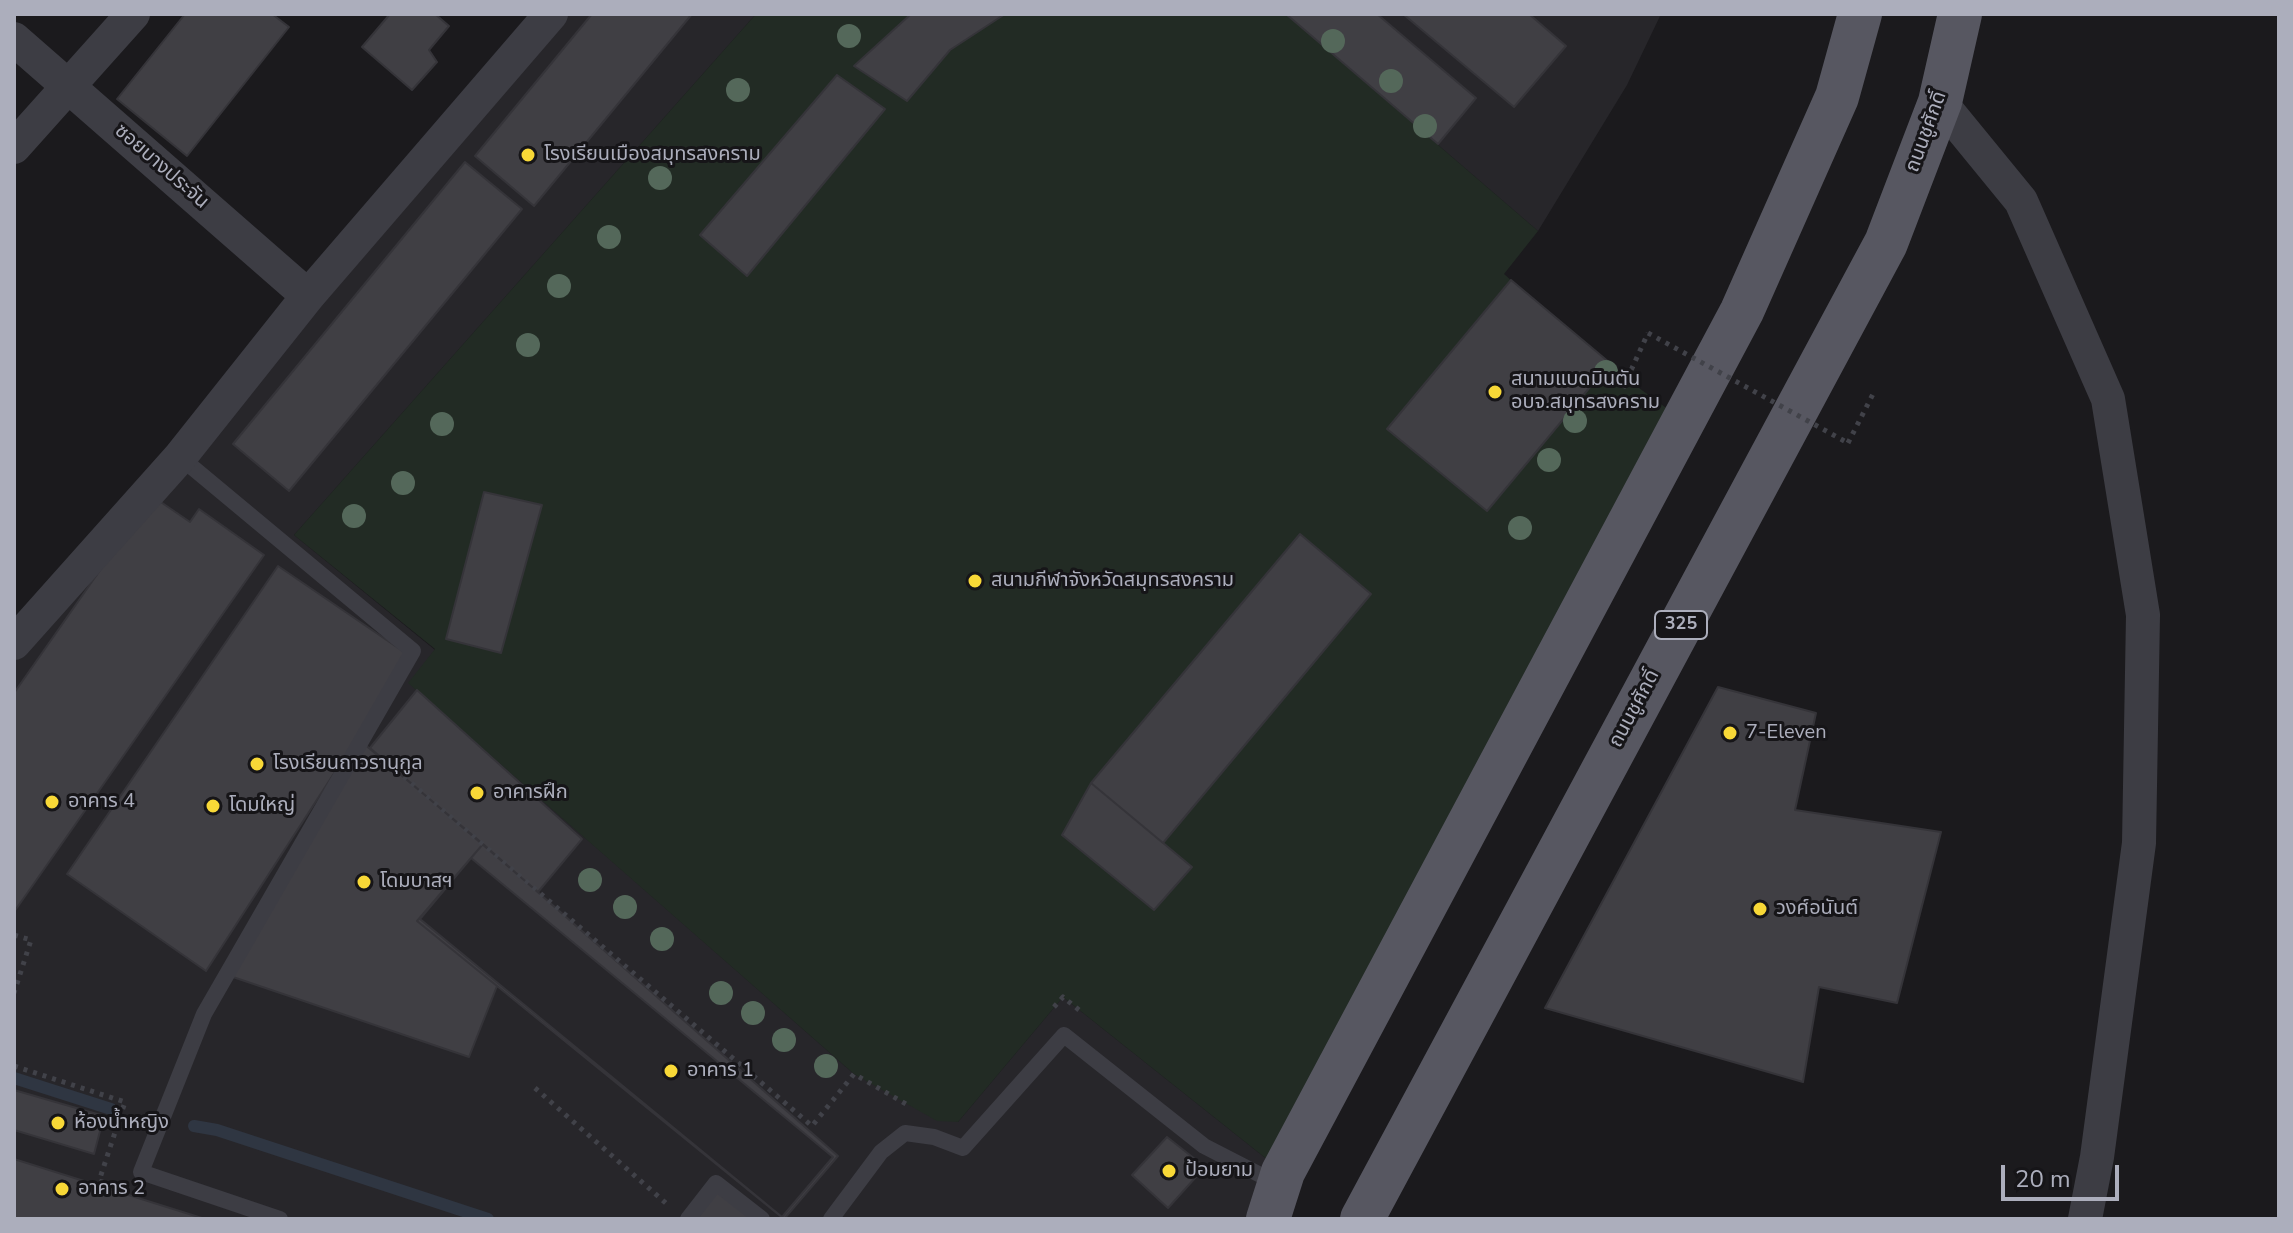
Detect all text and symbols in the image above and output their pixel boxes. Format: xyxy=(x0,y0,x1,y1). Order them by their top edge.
street label: ถนนชูศักดิ์ xyxy=(1901,88,1953,176)
street label: ซอยบางประจัน xyxy=(109,120,213,214)
place label: โรงเรียนเมืองสมุทรสงคราม xyxy=(544,143,761,167)
marker: โรงเรียนเมืองสมุทรสงคราม xyxy=(519,146,537,164)
place label: สนามแบดมินตัน อบจ.สมุทรสงคราม xyxy=(1511,368,1660,415)
marker: สนามแบดมินตัน อบจ.สมุทรสงคราม xyxy=(1486,383,1504,401)
place label: สนามกีฬาจังหวัดสมุทรสงคราม xyxy=(991,569,1234,593)
marker: สนามกีฬาจังหวัดสมุทรสงคราม xyxy=(966,572,984,590)
road number: 325 xyxy=(1655,611,1707,639)
street label: ถนนชูศักดิ์ xyxy=(1605,666,1665,752)
place label: 7-Eleven xyxy=(1746,721,1827,745)
marker: 7-Eleven xyxy=(1721,724,1739,742)
place label: โรงเรียนถาวรานุกูล xyxy=(273,752,423,776)
marker: โรงเรียนถาวรานุกูล xyxy=(248,755,266,773)
place label: อาคารฝึก xyxy=(493,781,568,805)
marker: อาคารฝึก xyxy=(468,784,486,802)
place label: อาคาร 4 xyxy=(68,790,135,814)
marker: อาคาร 4 xyxy=(43,793,61,811)
place label: โดมใหญ่ xyxy=(229,794,295,818)
marker: โดมใหญ่ xyxy=(204,797,222,815)
place label: โดมบาสฯ xyxy=(380,870,453,894)
marker: โดมบาสฯ xyxy=(355,873,373,891)
place label: วงศ์อนันต์ xyxy=(1776,897,1858,921)
marker: วงศ์อนันต์ xyxy=(1751,900,1769,918)
place label: อาคาร 1 xyxy=(687,1059,754,1083)
marker: อาคาร 1 xyxy=(662,1062,680,1080)
place label: ห้องน้ำหญิง xyxy=(74,1111,169,1135)
marker: ห้องน้ำหญิง xyxy=(49,1114,67,1132)
scale bar xyxy=(2005,1149,2123,1199)
place label: ป้อมยาม xyxy=(1185,1159,1253,1183)
marker: ป้อมยาม xyxy=(1160,1162,1178,1180)
text: 20 m xyxy=(2015,1163,2071,1195)
place label: อาคาร 2 xyxy=(78,1177,145,1201)
marker: อาคาร 2 xyxy=(53,1180,71,1198)

